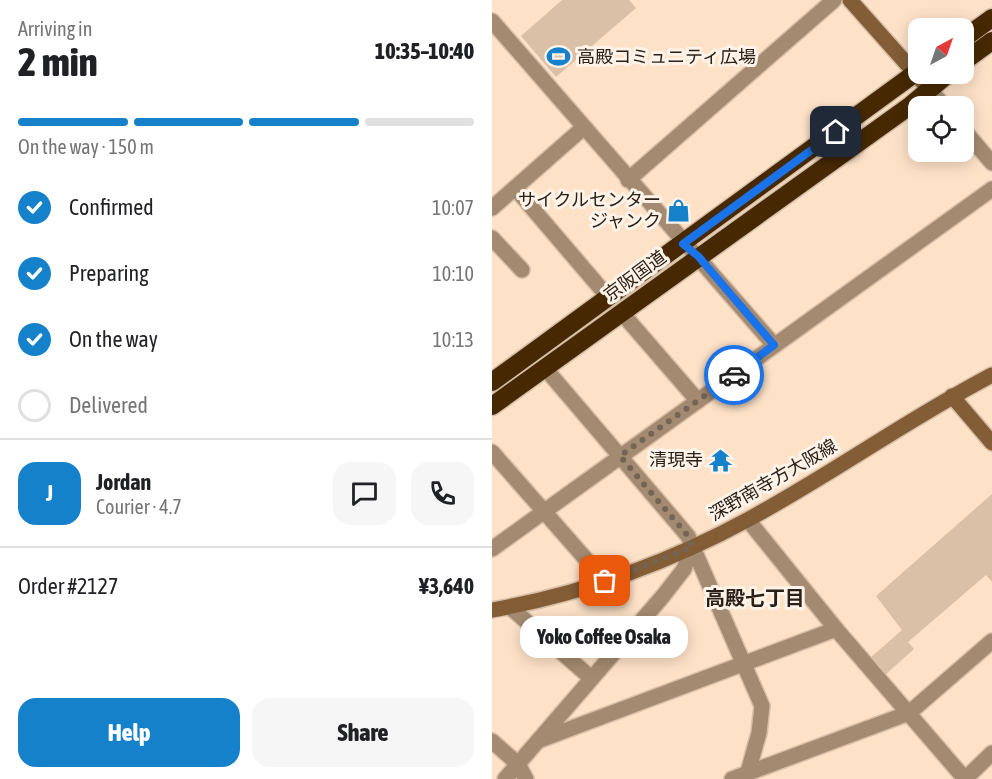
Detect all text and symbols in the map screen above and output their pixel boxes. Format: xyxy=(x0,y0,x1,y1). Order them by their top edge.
text: Arriving in xyxy=(18,17,92,40)
north arrow xyxy=(908,18,974,84)
map controls xyxy=(908,18,974,162)
text: 10:35–10:40 xyxy=(375,38,474,64)
text: 2 min xyxy=(18,40,98,84)
sports icon: 高殿コミュニティ広場 xyxy=(546,44,572,70)
place label: 高殿コミュニティ広場 xyxy=(577,46,756,67)
button: locate xyxy=(908,96,974,162)
pin xyxy=(810,106,861,157)
icon: home xyxy=(819,115,852,148)
text: On the way · 150 m xyxy=(18,135,154,158)
place label: サイクルセンター ジャンク xyxy=(518,189,661,231)
icon: check xyxy=(18,191,51,224)
text: Confirmed xyxy=(69,194,154,220)
text: 10:07 xyxy=(432,196,474,219)
shop icon: サイクルセンター ジャンク xyxy=(666,197,692,223)
street label: 京阪国道 xyxy=(599,246,670,305)
icon: check xyxy=(18,257,51,290)
text: Preparing xyxy=(69,260,149,286)
text: 10:10 xyxy=(432,262,474,285)
icon: check xyxy=(18,323,51,356)
text: On the way xyxy=(69,326,158,352)
text: 10:13 xyxy=(432,328,474,351)
courier xyxy=(704,345,764,405)
icon: car xyxy=(718,359,751,392)
text: Delivered xyxy=(69,392,148,418)
street label: 深野南寺方大阪線 xyxy=(705,434,840,525)
temple icon: 清現寺 xyxy=(708,447,734,473)
place label: 清現寺 xyxy=(649,449,703,470)
button: chat xyxy=(333,462,396,525)
button: phone xyxy=(411,462,474,525)
text: Jordan xyxy=(96,469,151,495)
text: J xyxy=(46,480,53,506)
text: Courier · 4.7 xyxy=(96,495,182,518)
pin xyxy=(579,555,630,606)
icon: bag xyxy=(588,564,621,597)
text: Order #2127 xyxy=(18,573,118,599)
text: ¥3,640 xyxy=(419,573,474,599)
district label: 高殿七丁目 xyxy=(705,586,805,609)
callout: Yoko Coffee Osaka xyxy=(521,617,689,659)
text: Yoko Coffee Osaka xyxy=(537,625,671,648)
button: Help xyxy=(18,698,240,767)
button: Share xyxy=(252,698,474,767)

